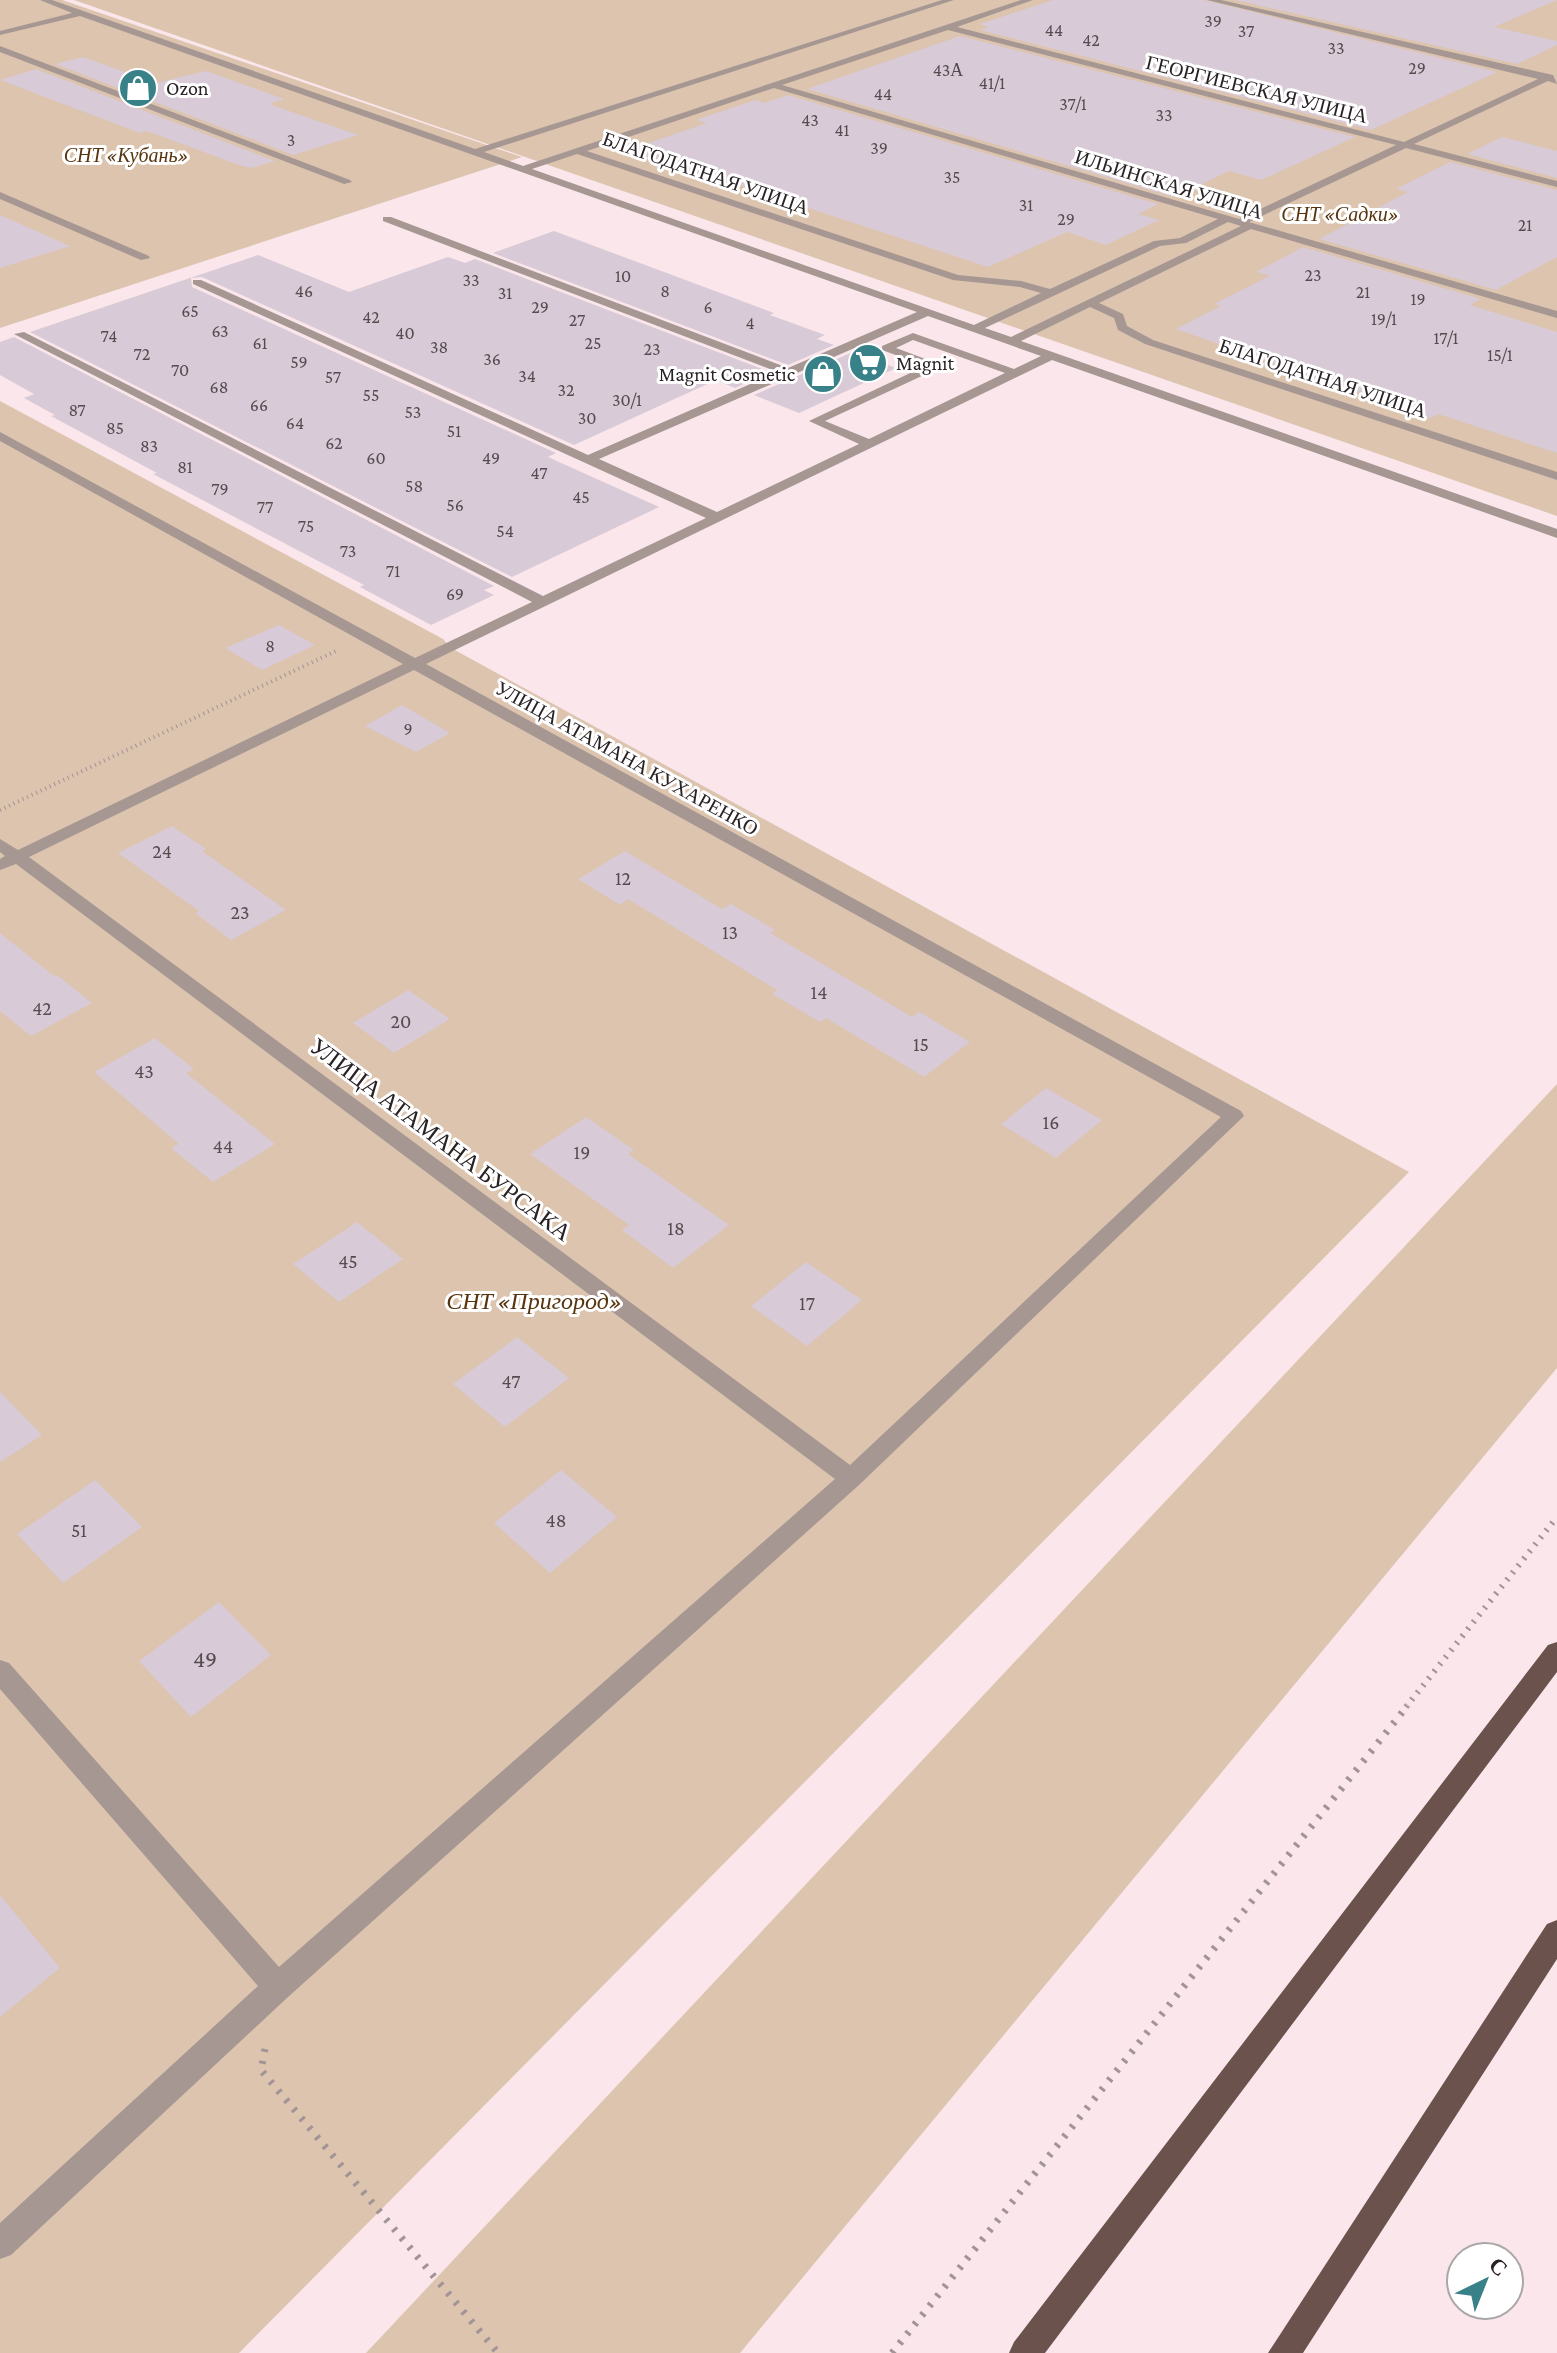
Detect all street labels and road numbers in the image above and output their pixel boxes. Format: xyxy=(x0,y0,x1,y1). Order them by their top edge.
street label: ГЕОРГИЕВСКАЯ УЛИЦА xyxy=(1144,51,1371,128)
street label: БЛАГОДАТНАЯ УЛИЦА xyxy=(600,127,813,220)
street label: ИЛЬИНСКАЯ УЛИЦА xyxy=(1072,145,1266,224)
street label: БЛАГОДАТНАЯ УЛИЦА xyxy=(1216,334,1430,423)
street label: УЛИЦА АТАМАНА КУХАРЕНКО xyxy=(491,676,762,840)
street label: УЛИЦА АТАМАНА БУРСАКА xyxy=(305,1032,577,1246)

